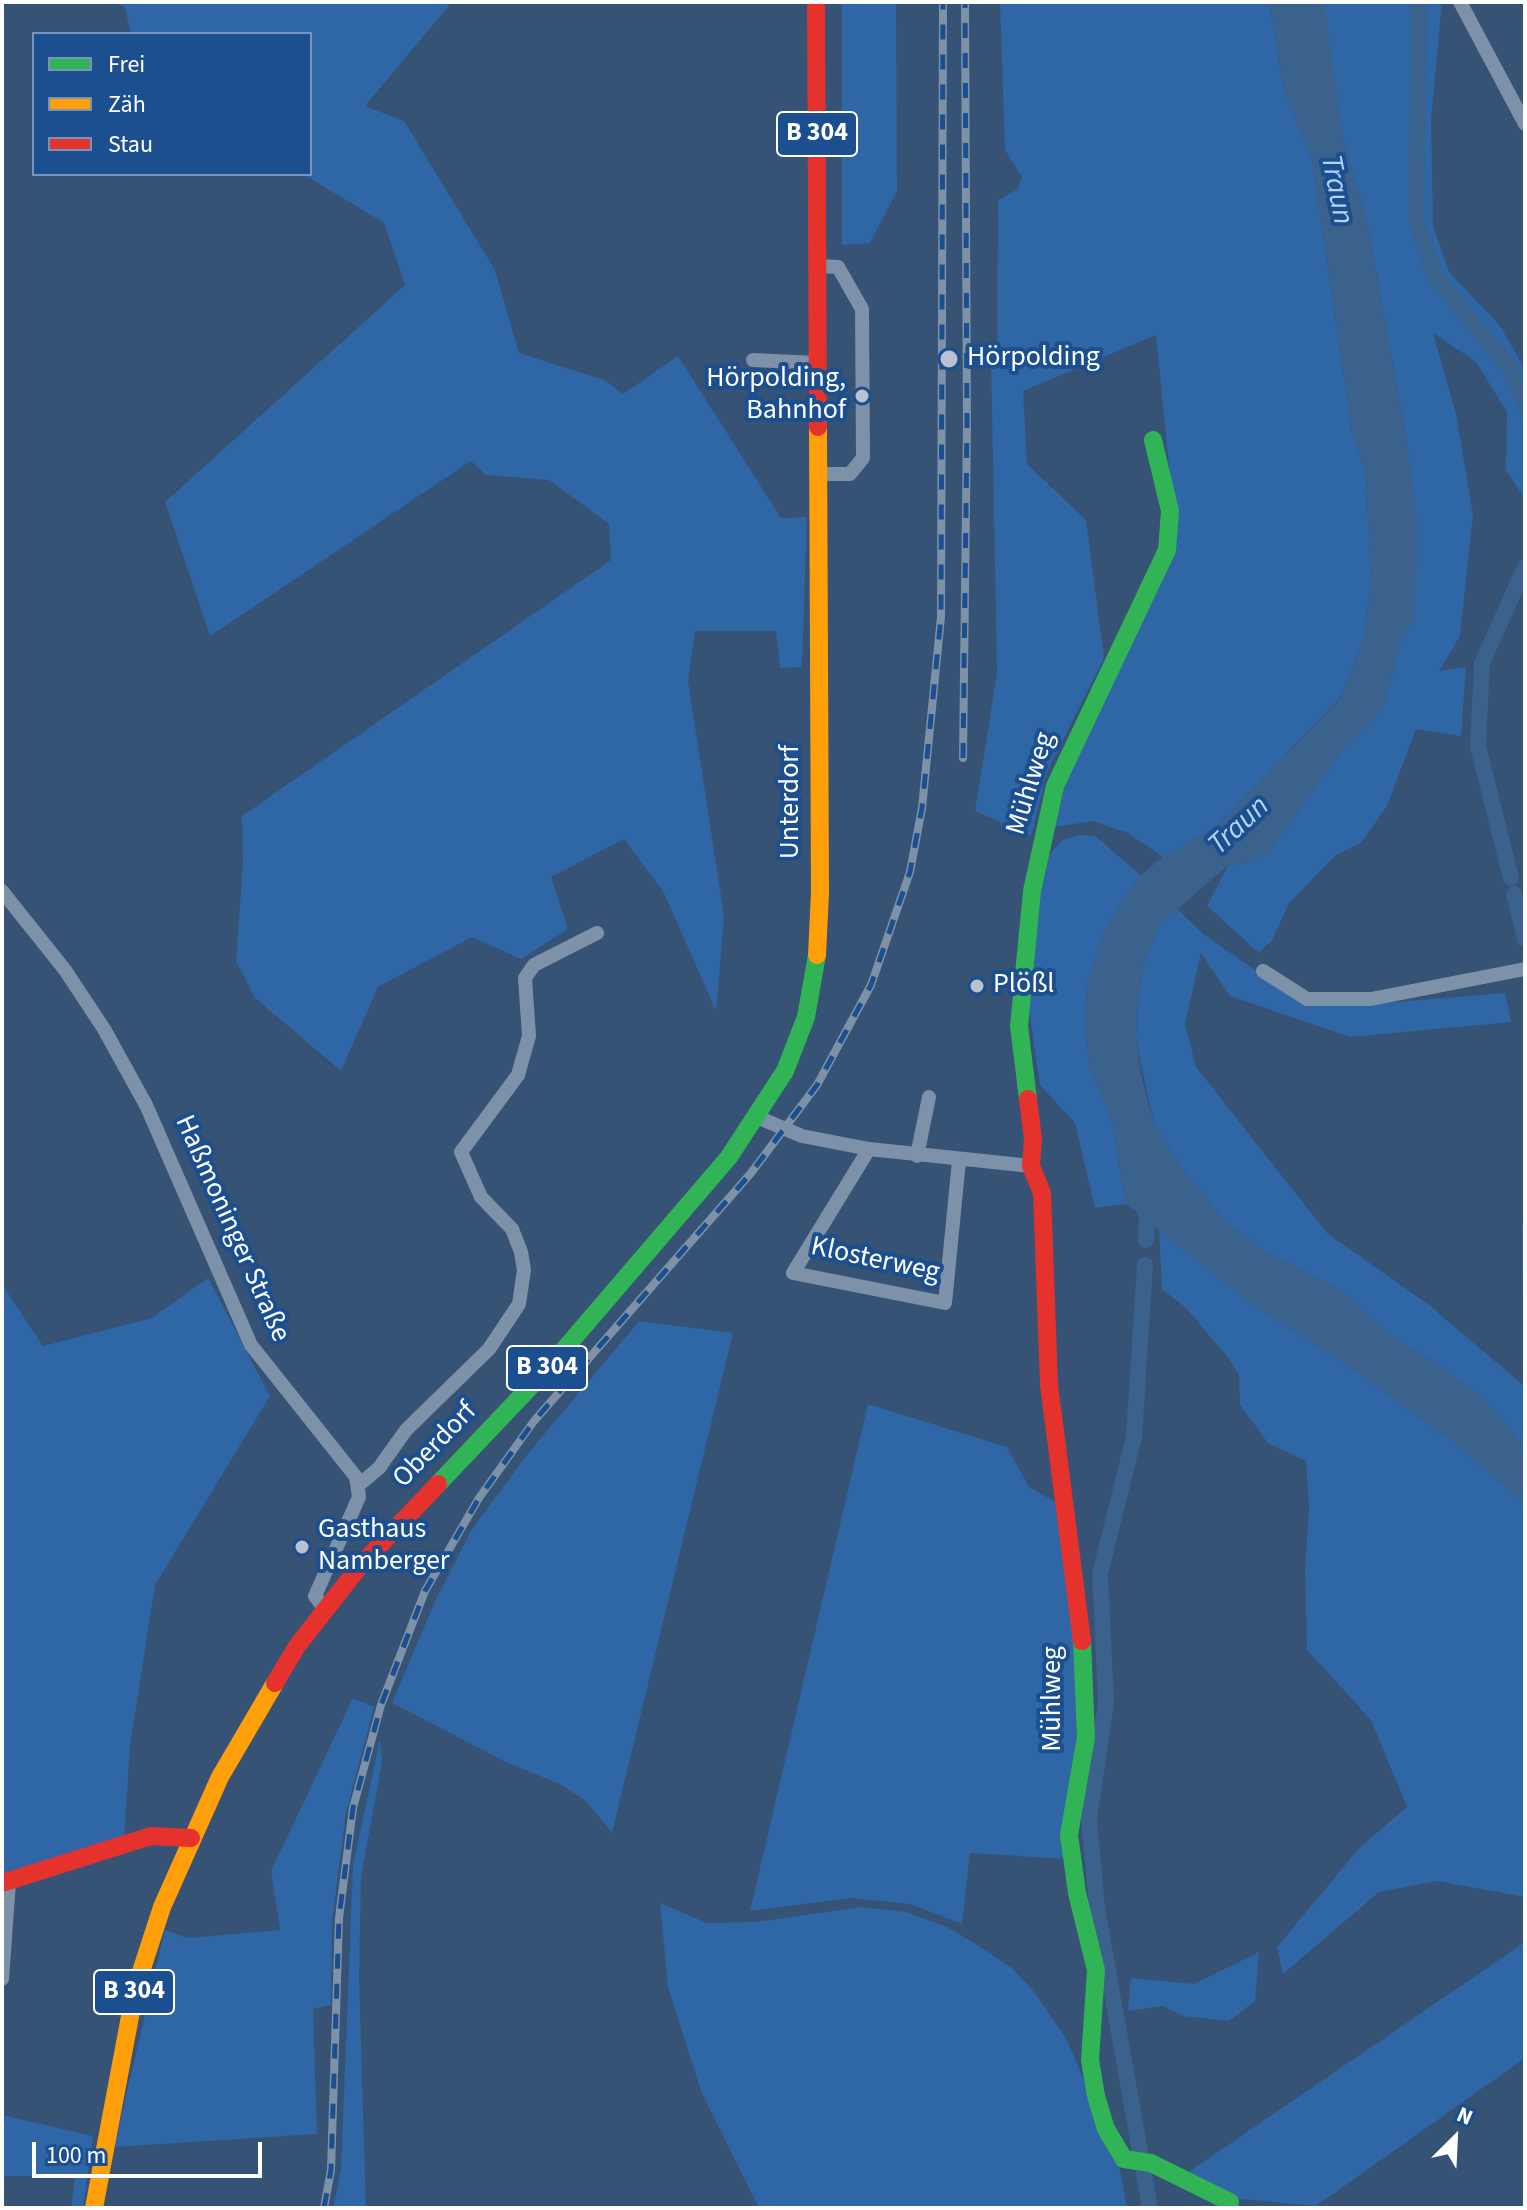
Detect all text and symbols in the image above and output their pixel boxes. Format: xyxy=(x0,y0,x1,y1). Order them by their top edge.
legend xyxy=(32,32,312,176)
text: Frei xyxy=(108,47,145,82)
text: Zäh xyxy=(108,87,146,122)
road number: B 304 xyxy=(777,112,857,156)
text: Stau xyxy=(108,127,153,162)
water label: Traun xyxy=(1311,152,1359,228)
place label: Hörpolding xyxy=(967,342,1100,376)
marker: Hörpolding xyxy=(938,348,960,370)
place label: Hörpolding, Bahnhof xyxy=(706,363,846,429)
marker: Hörpolding, Bahnhof xyxy=(853,387,871,405)
street label: Mühlweg xyxy=(1000,729,1064,839)
street label: Unterdorf xyxy=(775,745,809,859)
water label: Traun xyxy=(1202,790,1278,864)
place label: Plößl xyxy=(993,969,1054,1003)
marker: Plößl xyxy=(968,977,986,995)
street label: Haßmoninger Straße xyxy=(166,1111,296,1347)
street label: Klosterweg xyxy=(808,1231,942,1291)
road number: B 304 xyxy=(507,1346,587,1390)
street label: Oberdorf xyxy=(387,1396,485,1496)
place label: Gasthaus Namberger xyxy=(318,1514,450,1580)
marker: Gasthaus Namberger xyxy=(293,1538,311,1556)
street label: Mühlweg xyxy=(1037,1646,1071,1752)
road number: B 304 xyxy=(94,1970,174,2014)
north arrow xyxy=(1415,2098,1495,2178)
text: N xyxy=(1452,2098,1478,2134)
scale bar xyxy=(36,2126,266,2176)
text: 100 m xyxy=(46,2138,106,2173)

